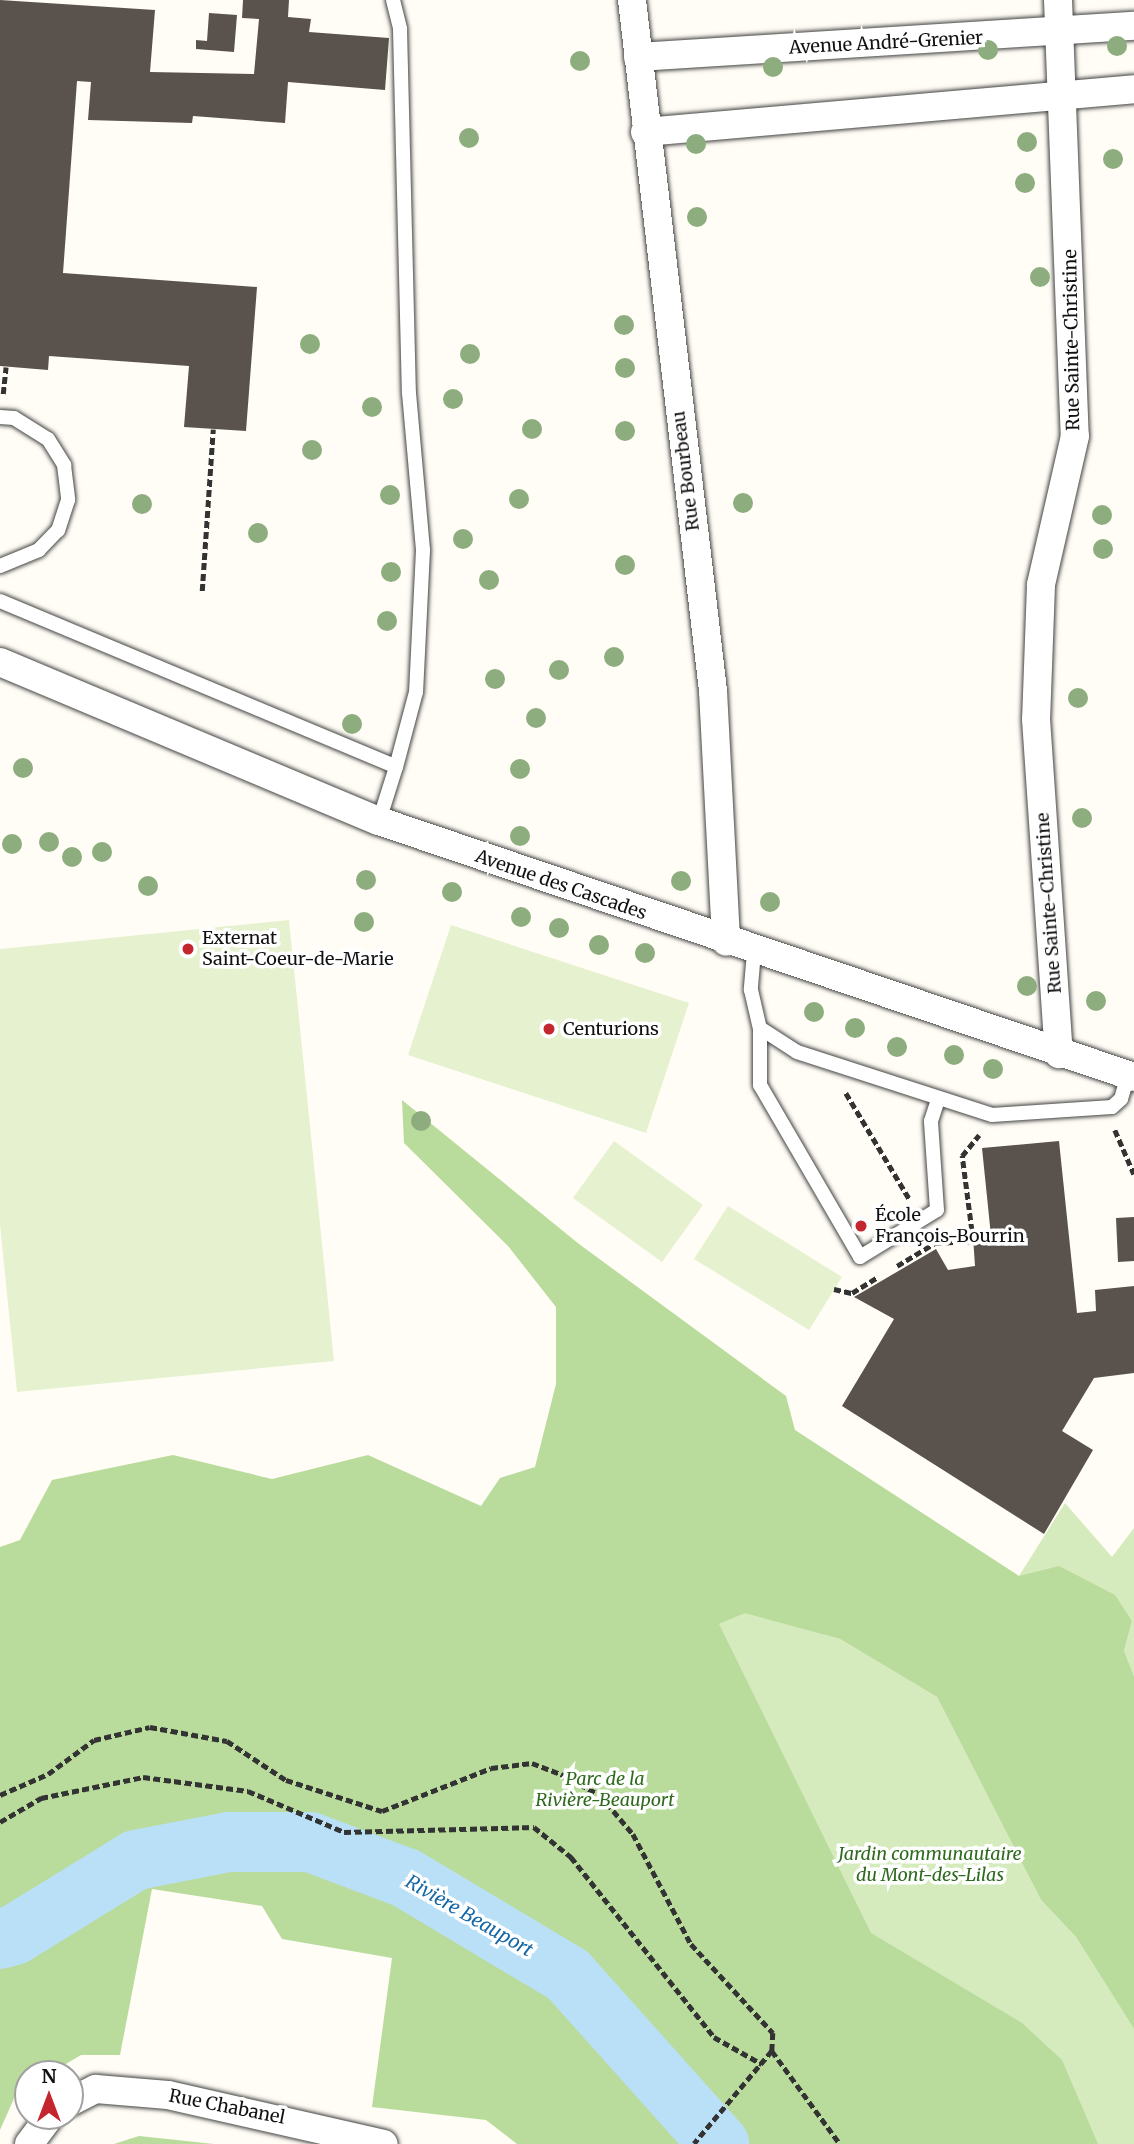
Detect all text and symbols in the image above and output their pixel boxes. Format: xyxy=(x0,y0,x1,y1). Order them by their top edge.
street label: Avenue André-Grenier xyxy=(788,27,984,59)
street label: Rue Sainte-Christine xyxy=(1060,249,1084,431)
street label: Rue Bourbeau xyxy=(668,410,704,532)
street label: Rue Sainte-Christine xyxy=(1032,812,1066,994)
street label: Avenue des Cascades xyxy=(473,846,649,924)
place label: Externat Saint-Coeur-de-Marie xyxy=(202,928,394,970)
marker: Externat Saint-Coeur-de-Marie xyxy=(180,941,196,957)
place label: Centurions xyxy=(563,1018,659,1040)
marker: Centurions xyxy=(541,1021,557,1037)
place label: École François-Bourrin xyxy=(875,1205,1025,1248)
marker: École François-Bourrin xyxy=(853,1218,869,1234)
park label: Parc de la Rivière-Beauport xyxy=(536,1769,674,1812)
park label: Jardin communautaire du Mont-des-Lilas xyxy=(838,1844,1022,1886)
water label: Rivière Beauport xyxy=(401,1870,537,1962)
north arrow xyxy=(14,2060,84,2130)
text: N xyxy=(41,2064,57,2088)
street label: Rue Chabanel xyxy=(167,2085,287,2129)

